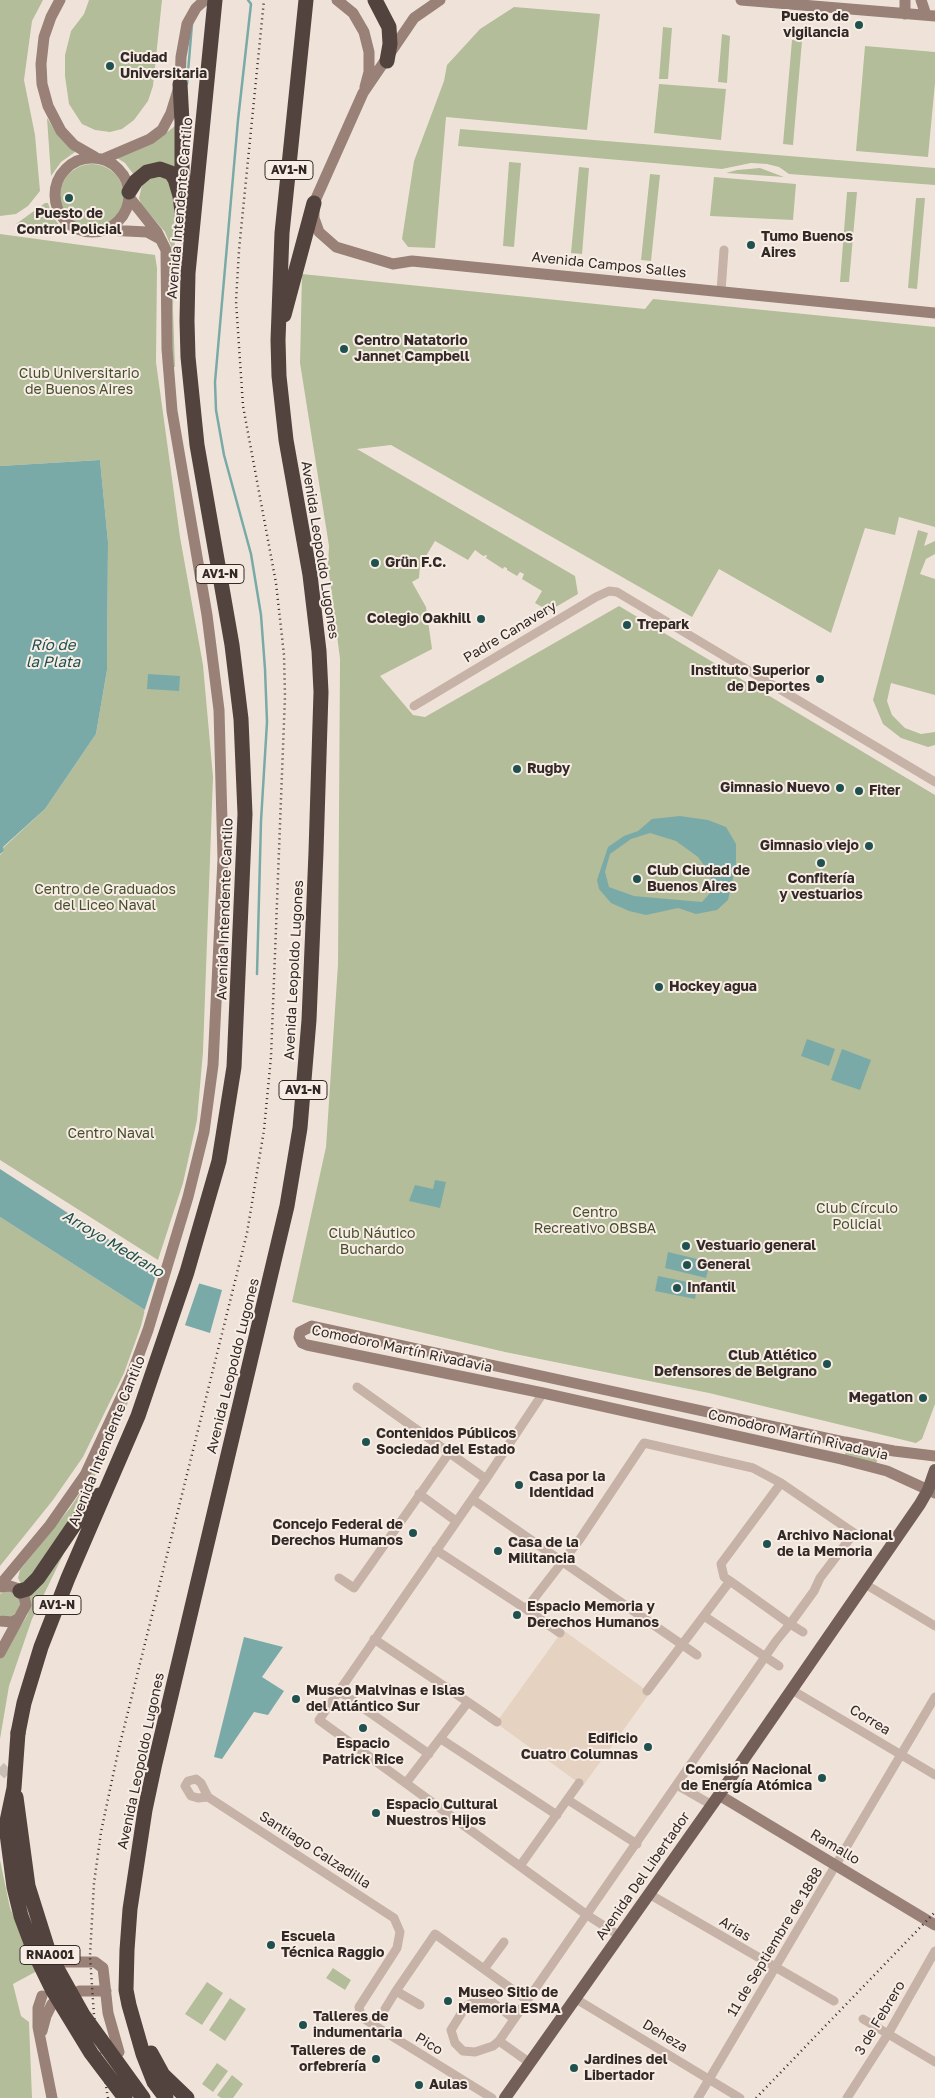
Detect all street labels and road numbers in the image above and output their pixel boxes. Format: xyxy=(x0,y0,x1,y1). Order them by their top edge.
street label: Avenida Intendente Cantilo xyxy=(164,117,196,299)
road number: AV1-N xyxy=(265,160,313,180)
street label: Avenida Campos Salles xyxy=(531,249,687,281)
street label: Avenida Leopoldo Lugones xyxy=(298,460,342,640)
road number: AV1-N xyxy=(196,564,244,584)
street label: Padre Canavery xyxy=(460,598,560,666)
street label: Avenida Intendente Cantilo xyxy=(213,818,237,1000)
street label: Avenida Leopoldo Lugones xyxy=(281,880,307,1060)
road number: AV1-N xyxy=(279,1080,327,1100)
street label: Avenida Leopoldo Lugones xyxy=(203,1277,263,1455)
street label: Comodoro Martín Rivadavia xyxy=(310,1322,494,1376)
street label: Avenida Intendente Cantilo xyxy=(65,1353,149,1529)
street label: Comodoro Martín Rivadavia xyxy=(706,1406,890,1464)
road number: AV1-N xyxy=(33,1596,81,1614)
street label: Avenida Leopoldo Lugones xyxy=(114,1671,168,1851)
street label: Correa xyxy=(847,1701,893,1739)
street label: Santiago Calzadilla xyxy=(256,1808,374,1892)
street label: Avenida Del Libertador xyxy=(592,1809,694,1943)
street label: Ramallo xyxy=(807,1826,863,1868)
street label: 11 de Septiembre de 1888 xyxy=(724,1864,826,2020)
street label: Arias xyxy=(716,1913,754,1945)
road number: RNA001 xyxy=(20,1946,80,1964)
street label: 3 de Febrero xyxy=(851,1978,909,2058)
street label: Deheza xyxy=(639,2016,691,2056)
street label: Pico xyxy=(412,2029,446,2059)

